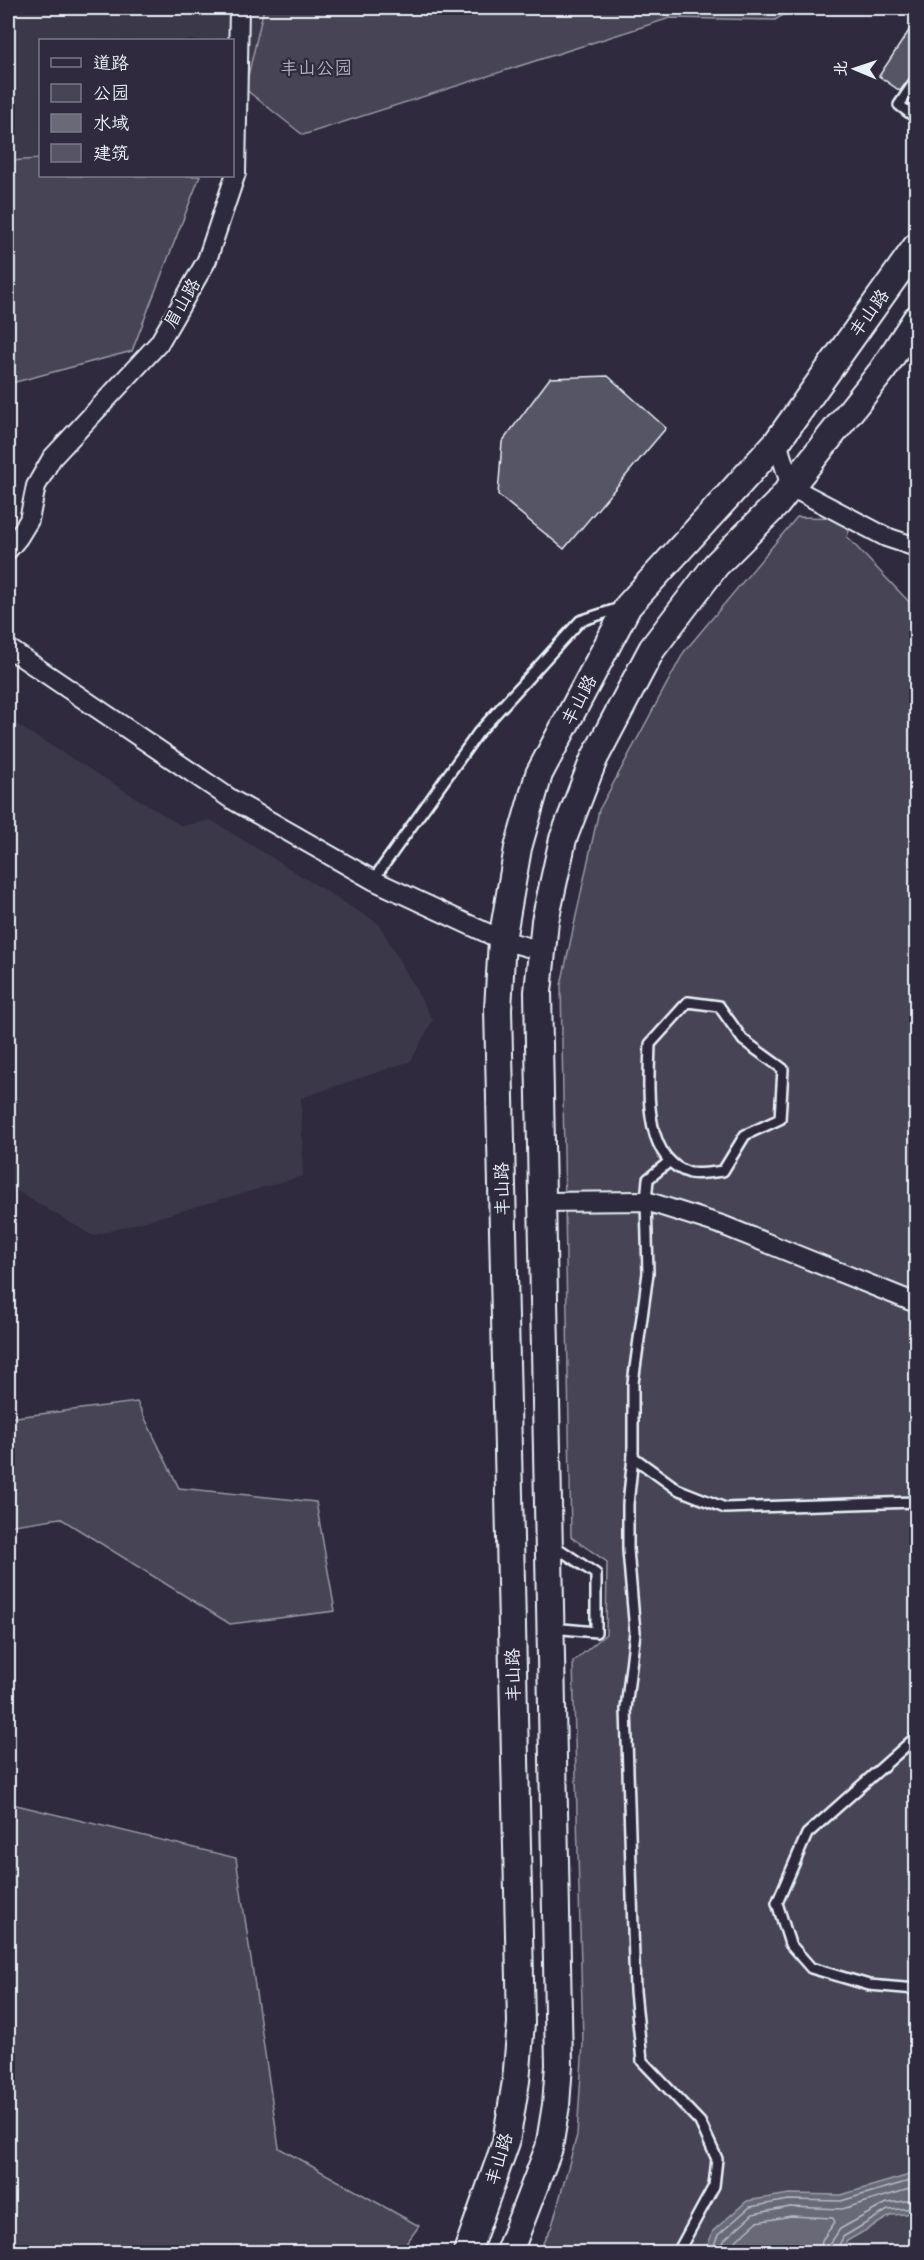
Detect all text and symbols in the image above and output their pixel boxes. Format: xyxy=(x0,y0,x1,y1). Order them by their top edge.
legend xyxy=(39,39,234,177)
north arrow xyxy=(825,39,885,99)
text: 道路 xyxy=(93,53,129,74)
park label: 丰山公园 xyxy=(280,58,352,79)
text: 北 xyxy=(832,60,850,77)
text: 公园 xyxy=(93,83,129,104)
text: 水域 xyxy=(93,113,129,134)
text: 建筑 xyxy=(93,143,129,164)
street label: 眉山路 xyxy=(160,275,205,332)
street label: 丰山路 xyxy=(845,285,894,341)
street label: 丰山路 xyxy=(557,671,601,729)
street label: 丰山路 xyxy=(492,1162,513,1216)
street label: 丰山路 xyxy=(503,1648,524,1702)
street label: 丰山路 xyxy=(482,2130,517,2188)

